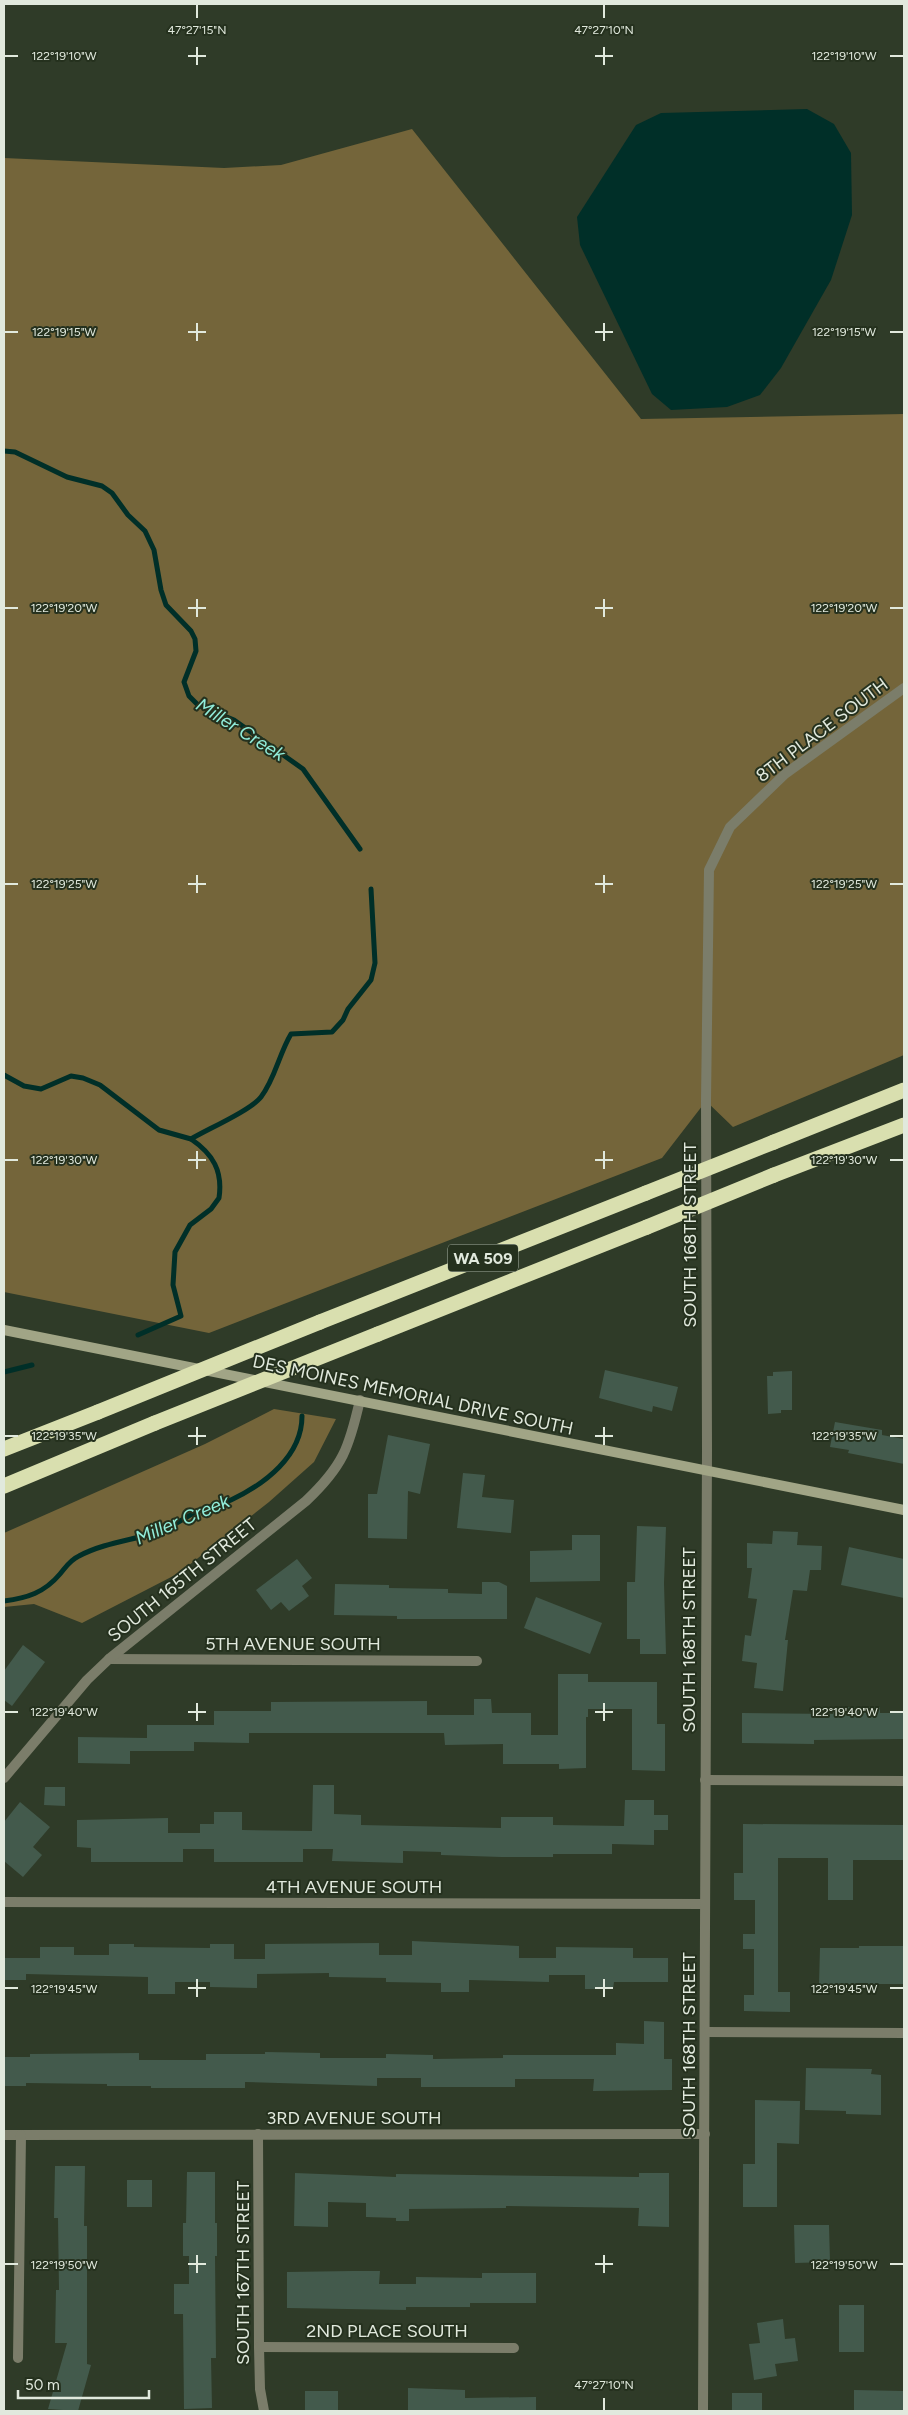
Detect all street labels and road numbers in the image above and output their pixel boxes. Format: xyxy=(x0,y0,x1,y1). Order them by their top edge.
street label: 8TH PLACE SOUTH xyxy=(752,673,892,787)
street label: SOUTH 168TH STREET xyxy=(679,1142,701,1328)
road number: WA 509 xyxy=(448,1244,518,1272)
street label: DES MOINES MEMORIAL DRIVE SOUTH xyxy=(251,1350,575,1440)
street label: SOUTH 165TH STREET xyxy=(103,1513,261,1647)
street label: SOUTH 168TH STREET xyxy=(678,1547,700,1733)
street label: 5TH AVENUE SOUTH xyxy=(205,1633,381,1655)
street label: 4TH AVENUE SOUTH xyxy=(266,1876,442,1898)
street label: SOUTH 168TH STREET xyxy=(678,1952,700,2138)
street label: 3RD AVENUE SOUTH xyxy=(266,2107,442,2129)
street label: SOUTH 167TH STREET xyxy=(232,2181,254,2365)
street label: 2ND PLACE SOUTH xyxy=(306,2320,468,2342)

